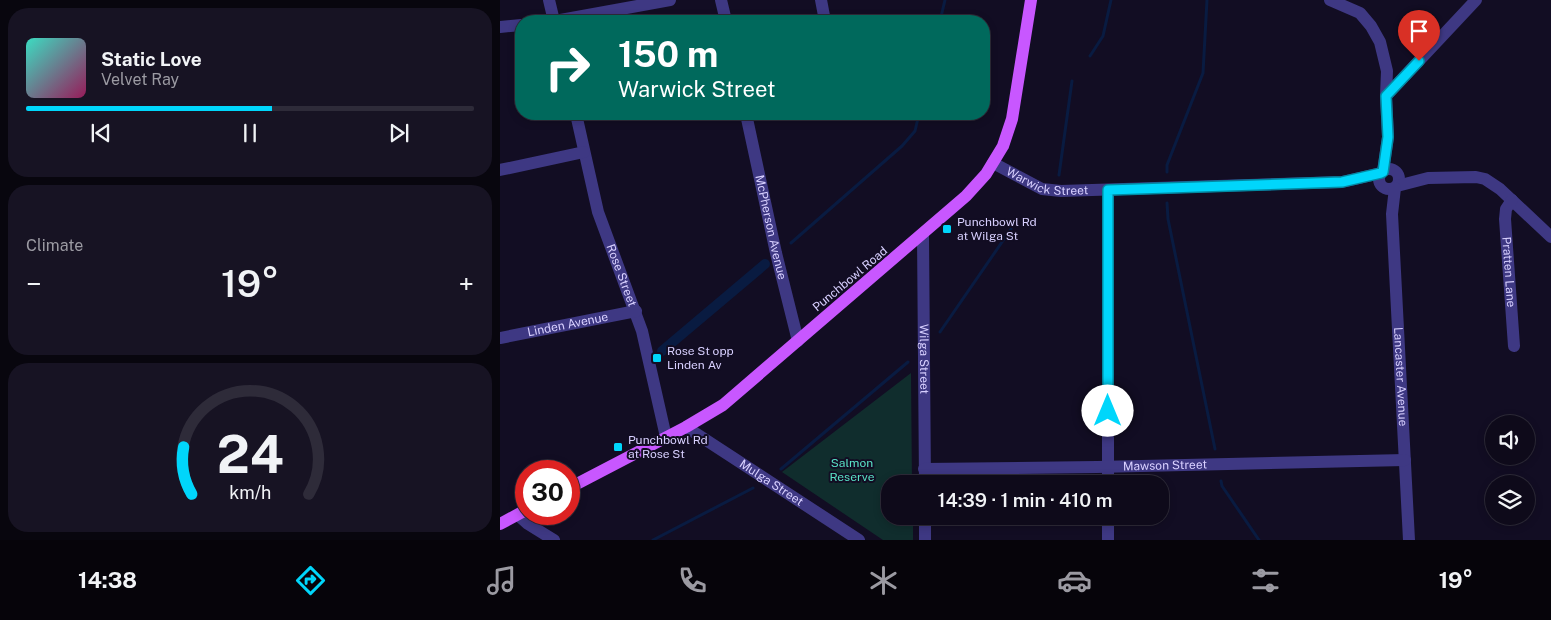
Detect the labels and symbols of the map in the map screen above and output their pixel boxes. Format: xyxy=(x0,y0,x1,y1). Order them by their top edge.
pin xyxy=(1398,10,1440,61)
street label: Warwick Street xyxy=(1004,164,1089,198)
street label: McPherson Avenue xyxy=(752,174,789,281)
place label: Punchbowl Rd at Wilga St xyxy=(957,215,1037,243)
marker: Punchbowl Rd at Wilga St xyxy=(941,223,953,235)
street label: Pratten Lane xyxy=(1499,236,1518,308)
street label: Rose Street xyxy=(604,242,639,309)
street label: Punchbowl Road xyxy=(810,244,890,314)
street label: Linden Avenue xyxy=(526,310,609,339)
street label: Wilga Street xyxy=(917,324,931,395)
street label: Lancaster Avenue xyxy=(1391,327,1410,427)
place label: Rose St opp Linden Av xyxy=(667,344,734,372)
marker: Rose St opp Linden Av xyxy=(651,352,663,364)
position arrow xyxy=(1081,384,1133,436)
place label: Punchbowl Rd at Rose St xyxy=(628,433,708,461)
marker: Punchbowl Rd at Rose St xyxy=(612,441,624,453)
park label: Salmon Reserve xyxy=(829,456,875,484)
street label: Mulga Street xyxy=(737,457,806,509)
street label: Mawson Street xyxy=(1123,457,1208,473)
speed limit sign: 30 xyxy=(515,460,580,525)

